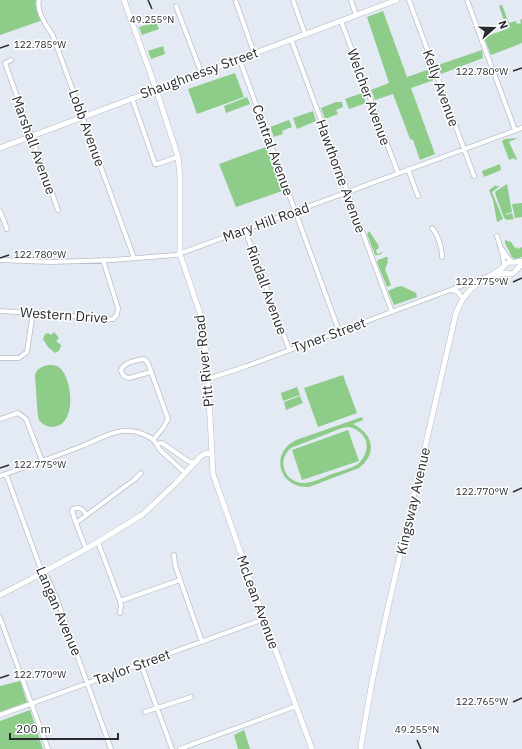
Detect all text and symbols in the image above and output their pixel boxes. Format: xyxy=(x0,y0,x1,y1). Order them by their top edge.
north arrow xyxy=(474,8,514,48)
text: 49.255°N xyxy=(130,13,174,26)
text: N xyxy=(495,18,511,31)
text: 122.785°W xyxy=(14,38,66,51)
street label: Shaughnessy Street xyxy=(137,43,261,103)
street label: Welcher Avenue xyxy=(343,46,395,148)
street label: Kelly Avenue xyxy=(419,47,463,129)
text: 122.780°W xyxy=(456,65,508,78)
street label: Lobb Avenue xyxy=(65,87,109,169)
street label: Marshall Avenue xyxy=(8,93,60,197)
street label: Central Avenue xyxy=(248,102,298,198)
street label: Hawthorne Avenue xyxy=(312,117,370,236)
street label: Mary Hill Road xyxy=(220,198,312,246)
street label: Rindall Avenue xyxy=(243,243,292,337)
text: 122.780°W xyxy=(14,248,66,261)
text: 122.775°W xyxy=(456,275,508,288)
street label: Western Drive xyxy=(19,303,109,327)
street label: Tyner Street xyxy=(290,313,368,357)
street label: Pitt River Road xyxy=(190,314,218,408)
street label: Kingsway Avenue xyxy=(392,445,434,556)
text: 122.775°W xyxy=(14,458,66,471)
text: 122.770°W xyxy=(456,485,508,498)
street label: McLean Avenue xyxy=(233,553,283,652)
street label: Langan Avenue xyxy=(32,564,86,659)
street label: Taylor Street xyxy=(91,645,173,689)
text: 122.770°W xyxy=(14,668,66,681)
text: 122.765°W xyxy=(456,695,508,708)
scale bar xyxy=(10,715,118,741)
text: 200 m xyxy=(16,721,51,736)
text: 49.255°N xyxy=(395,723,439,736)

